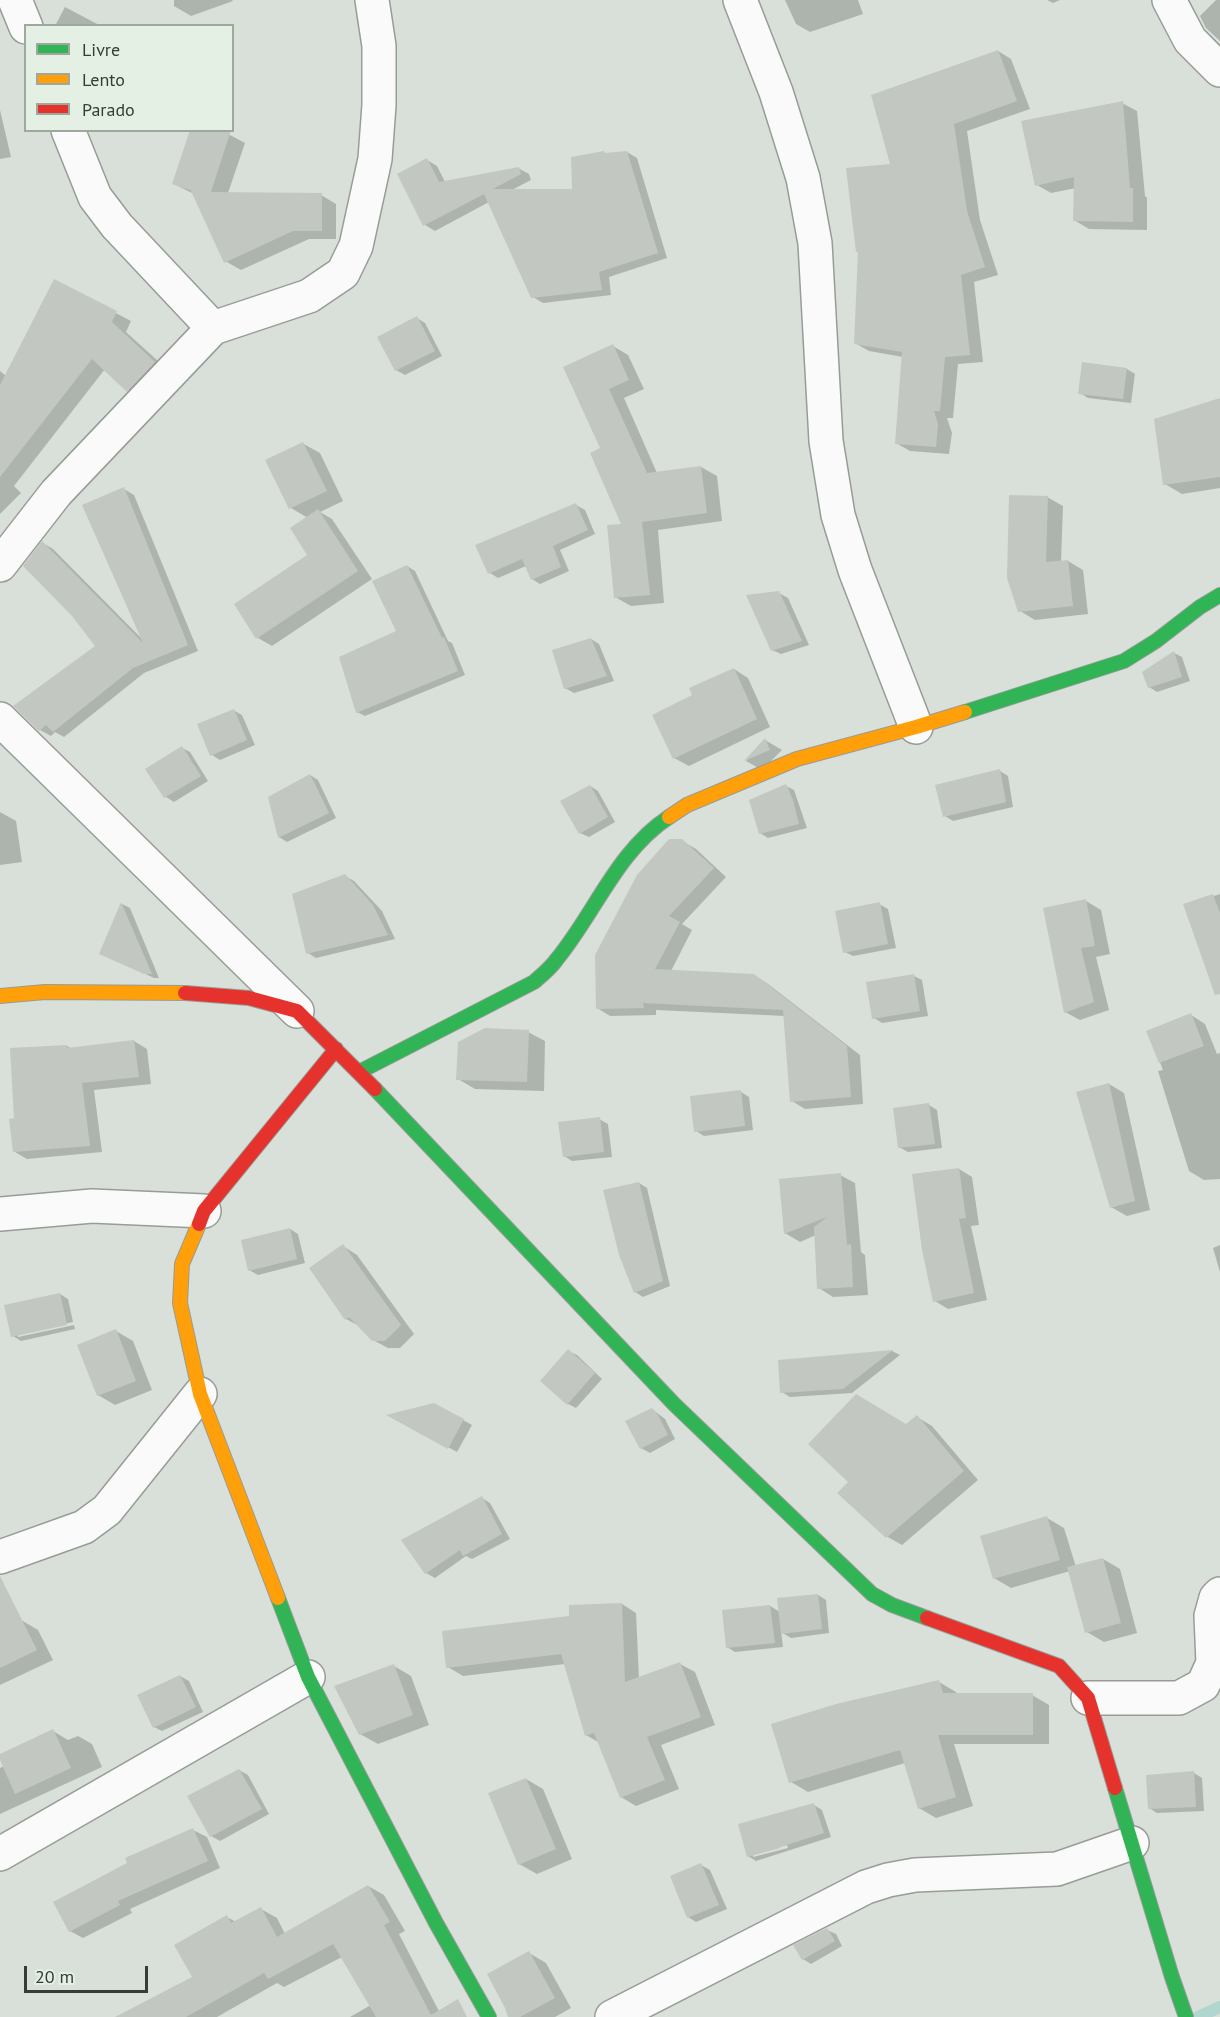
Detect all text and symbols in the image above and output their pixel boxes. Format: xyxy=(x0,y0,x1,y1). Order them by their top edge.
legend xyxy=(24,24,234,132)
text: Livre xyxy=(82,38,120,61)
text: Lento xyxy=(82,68,125,91)
text: Parado xyxy=(82,98,135,121)
scale bar xyxy=(27,1954,152,1992)
text: 20 m xyxy=(35,1965,74,1988)

